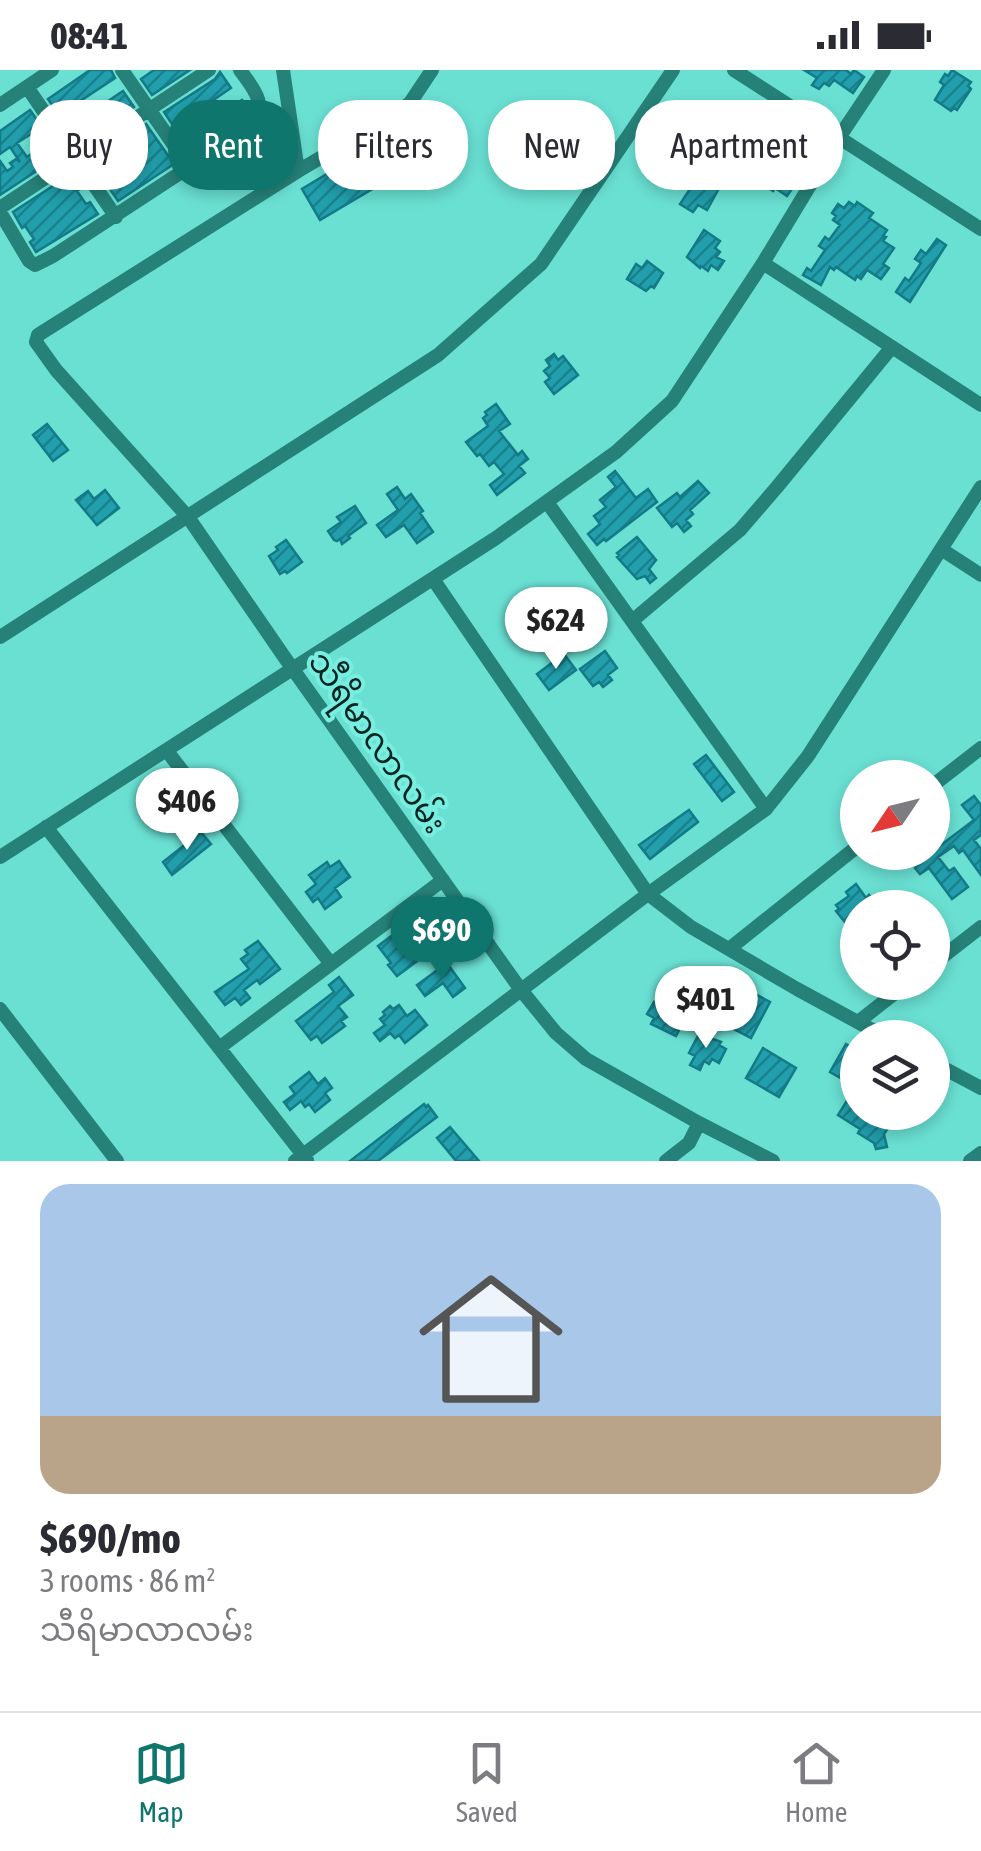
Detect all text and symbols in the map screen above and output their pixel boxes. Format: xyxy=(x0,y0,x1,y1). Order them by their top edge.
text: 08:41 xyxy=(50,14,128,57)
chip: Buy xyxy=(30,100,148,190)
chip: Rent xyxy=(168,100,298,190)
chip: Filters xyxy=(318,100,468,190)
chip: New xyxy=(488,100,615,190)
chip: Apartment xyxy=(635,100,843,190)
pin: $624 xyxy=(497,587,615,672)
text: $624 xyxy=(527,601,585,638)
street label: သီရိမာလာလမ်း xyxy=(295,642,458,845)
north arrow xyxy=(840,760,950,870)
map controls xyxy=(840,760,950,1130)
pin: $406 xyxy=(128,768,246,853)
text: $406 xyxy=(158,782,216,819)
button: locate xyxy=(840,890,950,1000)
pin: $690 xyxy=(383,897,501,982)
text: $690 xyxy=(413,911,471,948)
pin: $401 xyxy=(647,966,765,1051)
text: $401 xyxy=(677,980,735,1017)
button: layers xyxy=(840,1020,950,1130)
icon: home xyxy=(401,1249,581,1429)
text: $690/mo xyxy=(40,1514,181,1562)
text: 3 rooms · 86 m² xyxy=(40,1562,215,1599)
text: သီရိမာလာလမ်း xyxy=(40,1611,254,1648)
tab: Map xyxy=(134,1736,189,1828)
tab: Saved xyxy=(456,1736,518,1828)
tab: Home xyxy=(785,1736,847,1828)

